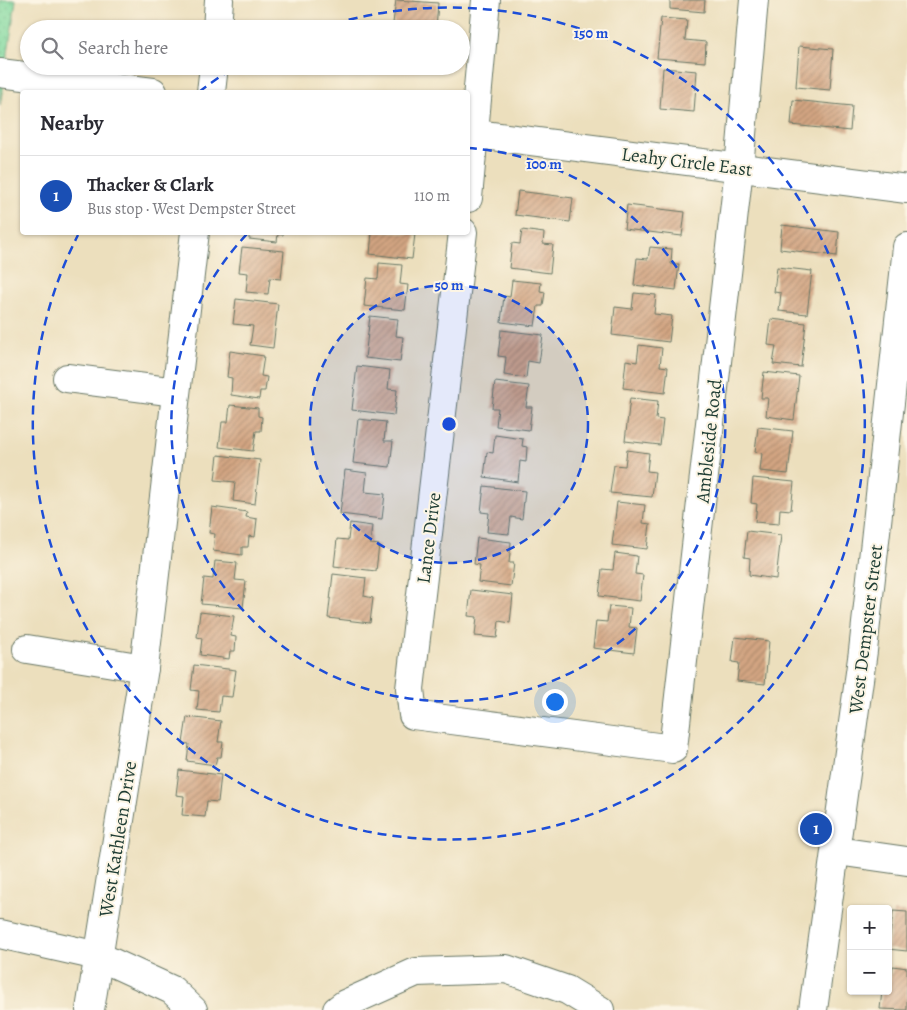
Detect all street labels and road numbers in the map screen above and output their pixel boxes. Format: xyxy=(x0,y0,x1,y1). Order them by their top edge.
street label: Leahy Circle East xyxy=(620,141,754,183)
street label: Ambleside Road xyxy=(689,377,729,505)
street label: Lance Drive xyxy=(411,491,447,585)
street label: West Dempster Street xyxy=(843,543,889,716)
street label: West Kathleen Drive xyxy=(93,759,143,920)

